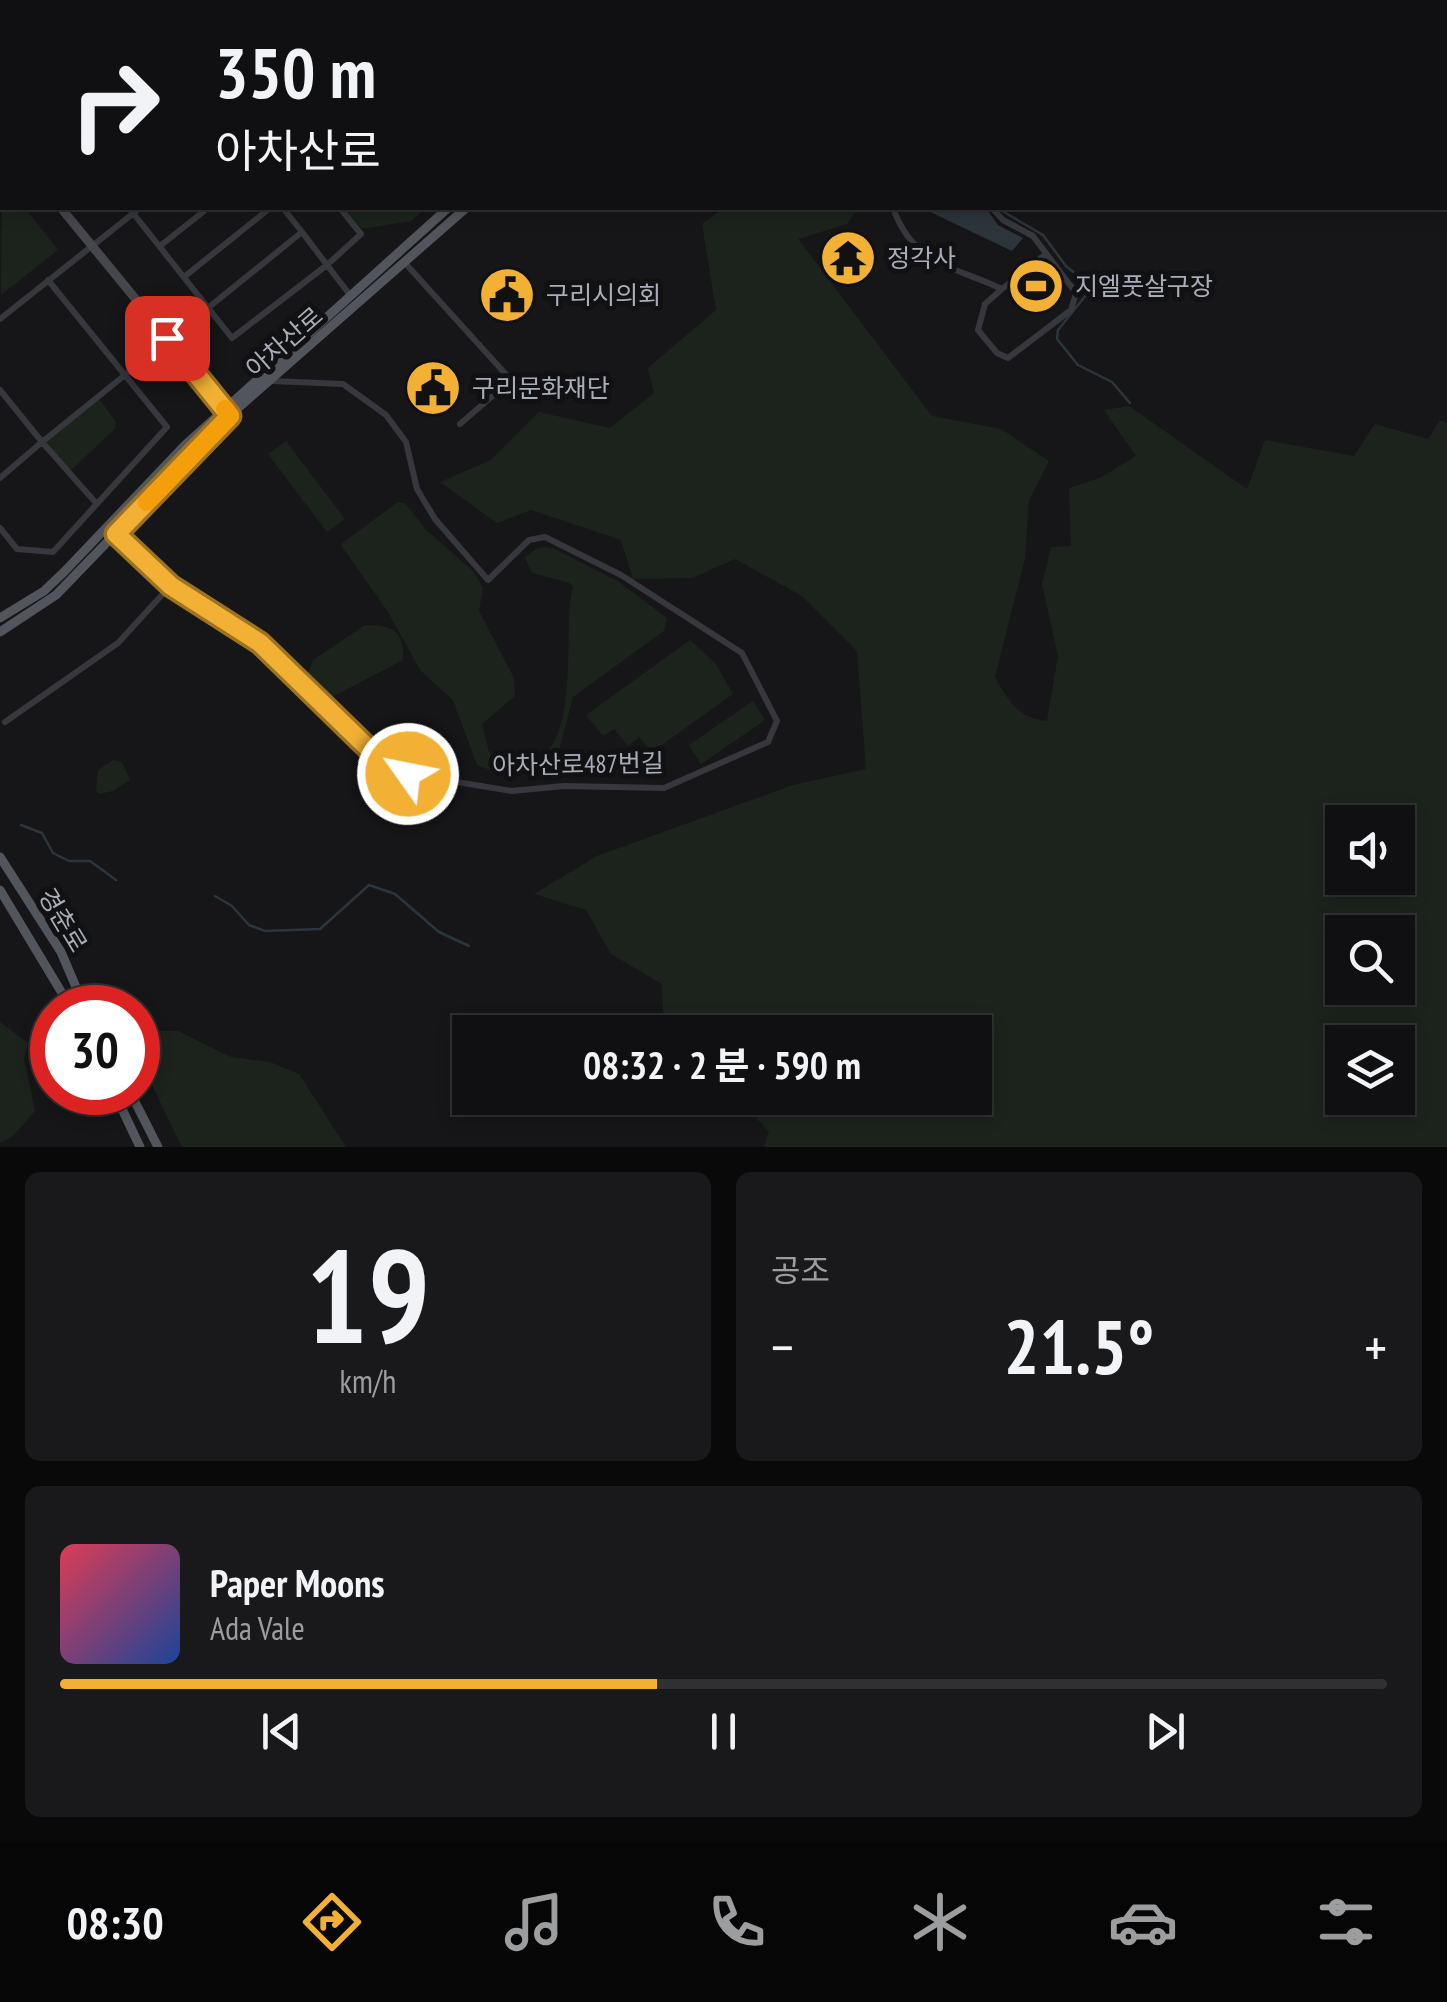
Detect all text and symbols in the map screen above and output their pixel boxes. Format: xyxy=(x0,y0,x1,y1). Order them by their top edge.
text: 350 m xyxy=(215,27,376,117)
icon: right xyxy=(50,40,180,170)
text: 아차산로 xyxy=(215,121,381,179)
temple icon: 정각사 xyxy=(818,228,878,288)
place label: 정각사 xyxy=(887,242,956,274)
sports icon: 지엘풋살구장 xyxy=(1006,256,1066,316)
public building icon: 구리시의회 xyxy=(477,265,537,325)
place label: 지엘풋살구장 xyxy=(1075,270,1213,302)
place label: 구리시의회 xyxy=(546,279,661,311)
pin xyxy=(125,296,210,381)
street label: 아차산로 xyxy=(239,300,329,384)
icon: arrive xyxy=(140,311,195,366)
public building icon: 구리문화재단 xyxy=(403,358,463,418)
place label: 구리문화재단 xyxy=(472,372,610,404)
position arrow xyxy=(356,722,460,826)
street label: 아차산로487번길 xyxy=(492,747,664,781)
map controls xyxy=(1325,805,1415,1115)
button: sound xyxy=(1325,805,1415,895)
street label: 경춘로 xyxy=(32,882,94,958)
button: search xyxy=(1325,915,1415,1005)
speed limit sign: 30 xyxy=(30,985,160,1115)
button: layers xyxy=(1325,1025,1415,1115)
text: 08:32 · 2 분 · 590 m xyxy=(583,1040,861,1089)
text: 19 xyxy=(306,1211,430,1379)
text: 공조 xyxy=(771,1249,830,1291)
text: 21.5° xyxy=(1004,1298,1154,1395)
text: − xyxy=(771,1311,794,1382)
text: + xyxy=(1364,1311,1387,1382)
text: km/h xyxy=(340,1360,396,1402)
text: Paper Moons xyxy=(210,1558,385,1607)
text: Ada Vale xyxy=(210,1607,305,1649)
icon: previous xyxy=(254,1704,309,1759)
icon: pause xyxy=(696,1704,751,1759)
icon: next xyxy=(1138,1704,1193,1759)
icon: directions xyxy=(297,1887,367,1957)
icon: music xyxy=(499,1887,569,1957)
icon: phone xyxy=(702,1887,772,1957)
icon: climate xyxy=(905,1887,975,1957)
icon: car xyxy=(1108,1887,1178,1957)
icon: filters xyxy=(1311,1887,1381,1957)
text: 08:30 xyxy=(66,1893,164,1951)

